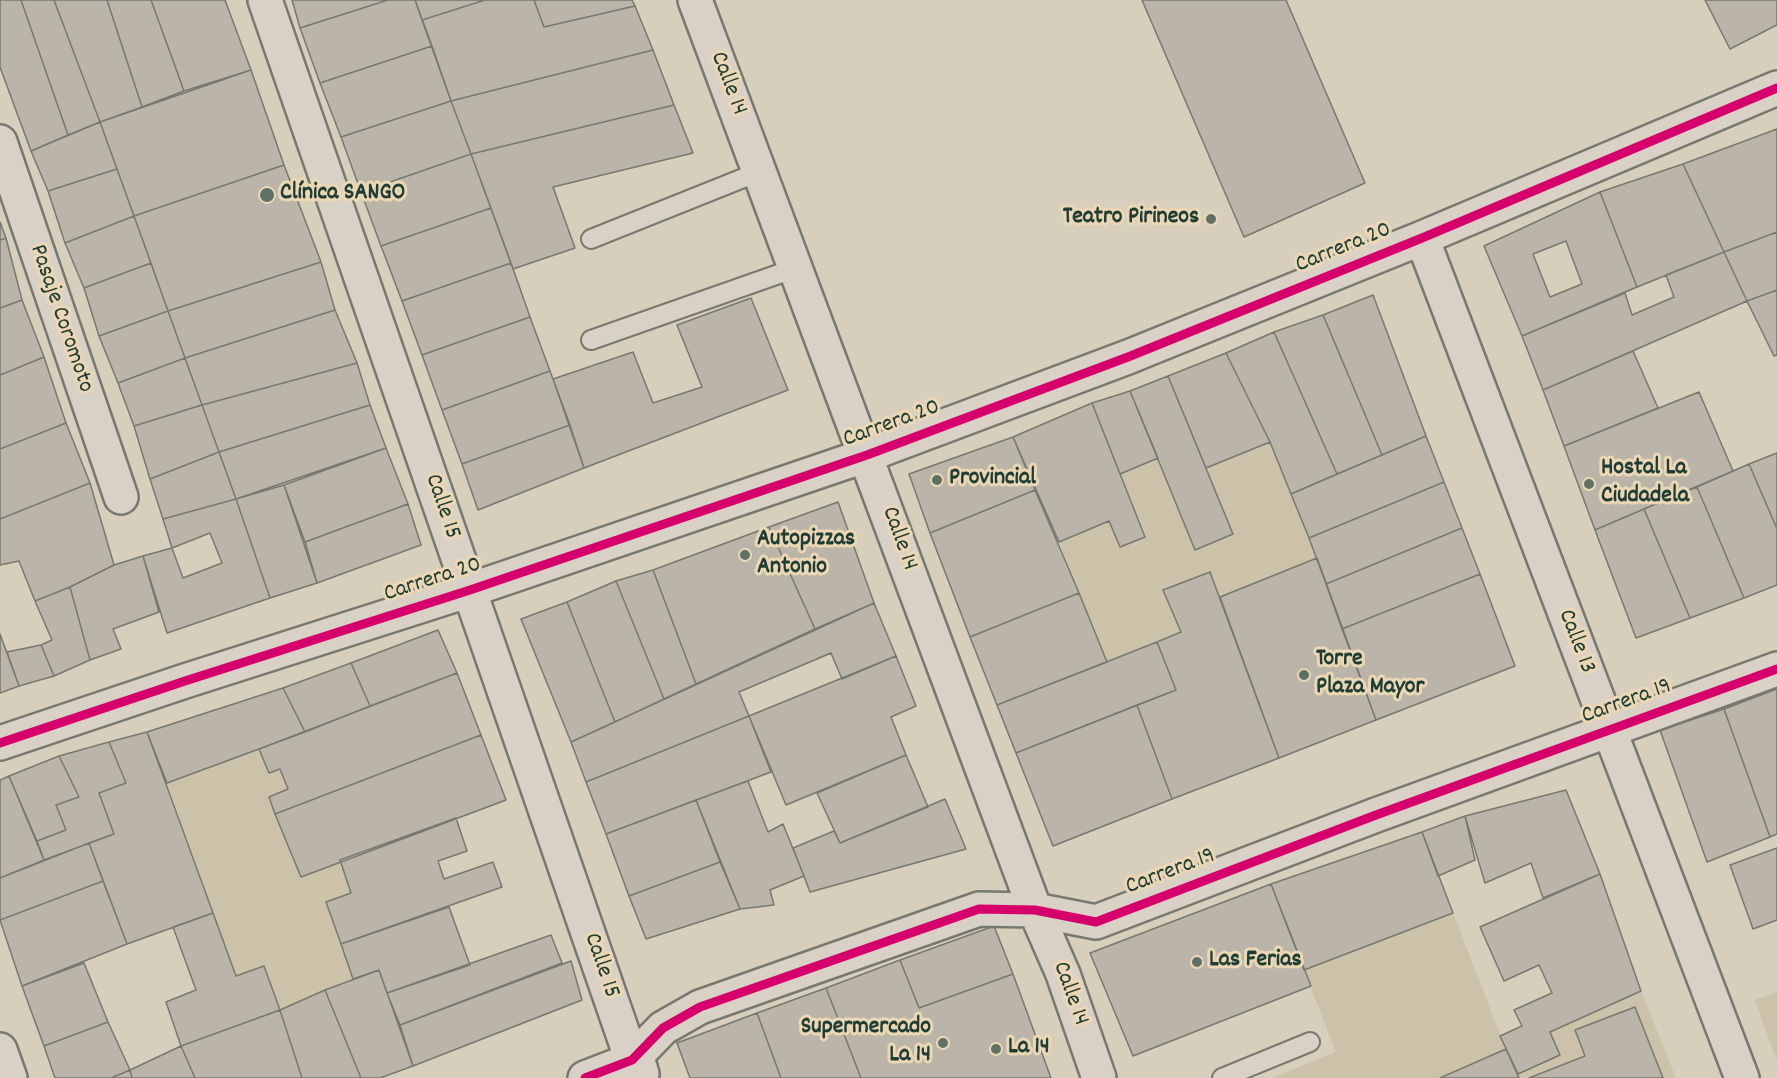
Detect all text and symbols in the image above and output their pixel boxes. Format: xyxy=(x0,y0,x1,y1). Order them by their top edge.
street label: Calle 14 xyxy=(702,48,752,120)
place label: Clínica SANGO xyxy=(280,181,405,209)
marker: Clínica SANGO xyxy=(258,186,276,204)
place label: Teatro Pirineos xyxy=(1063,205,1199,233)
marker: Teatro Pirineos xyxy=(1204,212,1218,226)
street label: Carrera 20 xyxy=(1292,217,1396,281)
street label: Pasaje Coromoto xyxy=(21,241,99,397)
street label: Carrera 20 xyxy=(840,394,944,456)
place label: Hostal La Ciudadela xyxy=(1601,456,1689,512)
place label: Provincial xyxy=(949,466,1036,494)
street label: Calle 15 xyxy=(416,471,466,543)
marker: Provincial xyxy=(930,473,944,487)
marker: Hostal La Ciudadela xyxy=(1582,477,1596,491)
street label: Calle 14 xyxy=(873,503,923,575)
place label: Autopizzas Antonio xyxy=(757,527,855,583)
marker: Autopizzas Antonio xyxy=(738,548,752,562)
street label: Carrera 20 xyxy=(381,552,485,610)
street label: Calle 13 xyxy=(1550,606,1600,678)
place label: Torre Plaza Mayor xyxy=(1316,647,1424,703)
marker: Torre Plaza Mayor xyxy=(1297,668,1311,682)
street label: Carrera 19 xyxy=(1578,673,1676,733)
street label: Carrera 19 xyxy=(1122,843,1220,903)
street label: Calle 15 xyxy=(575,930,625,1002)
place label: Las Ferias xyxy=(1209,948,1302,976)
marker: Las Ferias xyxy=(1190,955,1204,969)
street label: Calle 14 xyxy=(1044,958,1094,1030)
place label: Supermercado La 14 xyxy=(801,1015,931,1071)
place label: La 14 xyxy=(1008,1035,1050,1063)
marker: Supermercado La 14 xyxy=(936,1036,950,1050)
marker: La 14 xyxy=(989,1042,1003,1056)

